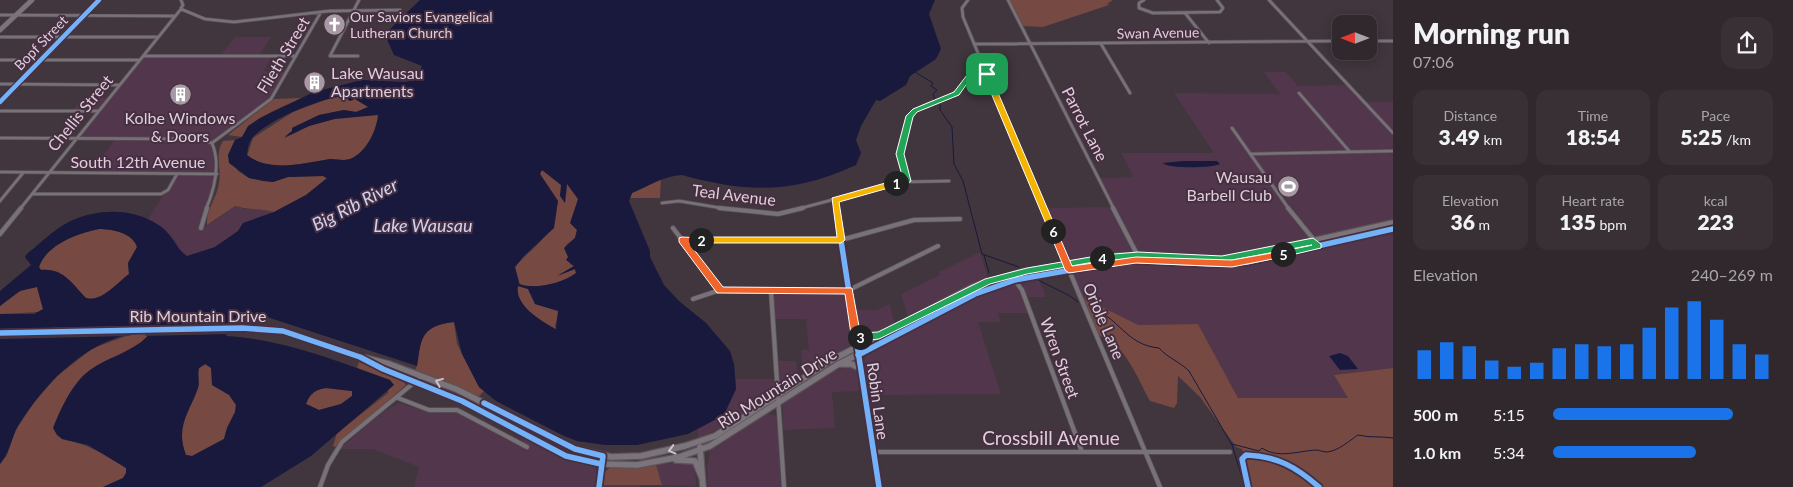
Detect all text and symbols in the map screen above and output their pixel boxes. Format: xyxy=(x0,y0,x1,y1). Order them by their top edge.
place label: Our Saviors Evangelical Lutheran Church xyxy=(350,8,493,41)
street label: Bopf Street xyxy=(10,12,71,74)
street label: Flieth Street xyxy=(252,13,313,96)
church icon: Our Saviors Evangelical Lutheran Church xyxy=(322,13,346,37)
north arrow xyxy=(1332,15,1378,60)
map controls xyxy=(1332,15,1377,60)
text: Morning run xyxy=(1413,16,1570,50)
button: share xyxy=(1721,17,1773,69)
street label: Swan Avenue xyxy=(1117,23,1199,42)
text: 07:06 xyxy=(1413,52,1454,71)
pin xyxy=(966,53,1008,95)
icon: arrive xyxy=(973,60,1001,88)
place label: Lake Wausau Apartments xyxy=(331,63,424,100)
building icon: Lake Wausau Apartments xyxy=(303,70,327,94)
street label: Chellis Street xyxy=(43,71,116,155)
building icon: Kolbe Windows & Doors xyxy=(168,82,192,106)
street label: Parrot Lane xyxy=(1059,83,1112,164)
text: Distance xyxy=(1443,107,1497,124)
text: Time xyxy=(1578,107,1608,124)
text: Pace xyxy=(1701,107,1730,124)
place label: Kolbe Windows & Doors xyxy=(125,108,235,145)
text: 3.49 xyxy=(1438,124,1480,149)
text: 18:54 xyxy=(1566,124,1620,149)
text: 5:25 xyxy=(1680,124,1722,149)
text: km xyxy=(1480,131,1502,148)
text: /km xyxy=(1722,131,1751,148)
street label: South 12th Avenue xyxy=(70,152,206,171)
place label: Wausau Barbell Club xyxy=(1187,167,1272,204)
pin: 1 xyxy=(884,170,908,196)
water label: Big Rib River xyxy=(308,173,402,235)
sports icon: Wausau Barbell Club xyxy=(1276,174,1300,198)
text: 1 xyxy=(892,175,901,192)
street label: Teal Avenue xyxy=(691,180,777,209)
text: Elevation xyxy=(1442,192,1499,209)
text: Heart rate xyxy=(1562,192,1624,209)
text: kcal xyxy=(1704,192,1727,209)
text: 36 xyxy=(1451,209,1475,234)
text: 135 xyxy=(1559,209,1596,234)
text: 223 xyxy=(1697,209,1734,234)
water label: Lake Wausau xyxy=(374,214,472,236)
text: m xyxy=(1475,216,1490,233)
text: bpm xyxy=(1596,216,1627,233)
pin: 6 xyxy=(1040,218,1066,244)
text: 6 xyxy=(1049,223,1058,240)
pin: 2 xyxy=(688,228,714,252)
text: 2 xyxy=(697,232,706,249)
pin: 5 xyxy=(1270,242,1296,266)
pin: 4 xyxy=(1090,246,1114,270)
text: 5 xyxy=(1279,246,1288,263)
text: 4 xyxy=(1098,250,1107,267)
text: Elevation xyxy=(1413,265,1478,284)
text: 240–269 m xyxy=(1691,265,1773,284)
street label: Oriole Lane xyxy=(1080,280,1129,362)
street label: Rib Mountain Drive xyxy=(130,306,266,325)
street label: Wren Street xyxy=(1037,315,1084,401)
pin: 3 xyxy=(848,324,872,350)
text: 3 xyxy=(856,329,865,346)
street label: Rib Mountain Drive xyxy=(714,343,840,432)
street label: Robin Lane xyxy=(864,361,893,441)
one-way arrow xyxy=(435,378,444,388)
text: 500 m xyxy=(1413,405,1458,424)
text: 5:15 xyxy=(1493,405,1525,424)
street label: Crossbill Avenue xyxy=(982,426,1120,449)
text: 1.0 km xyxy=(1413,443,1461,462)
text: 5:34 xyxy=(1493,443,1525,462)
one-way arrow xyxy=(667,444,676,455)

